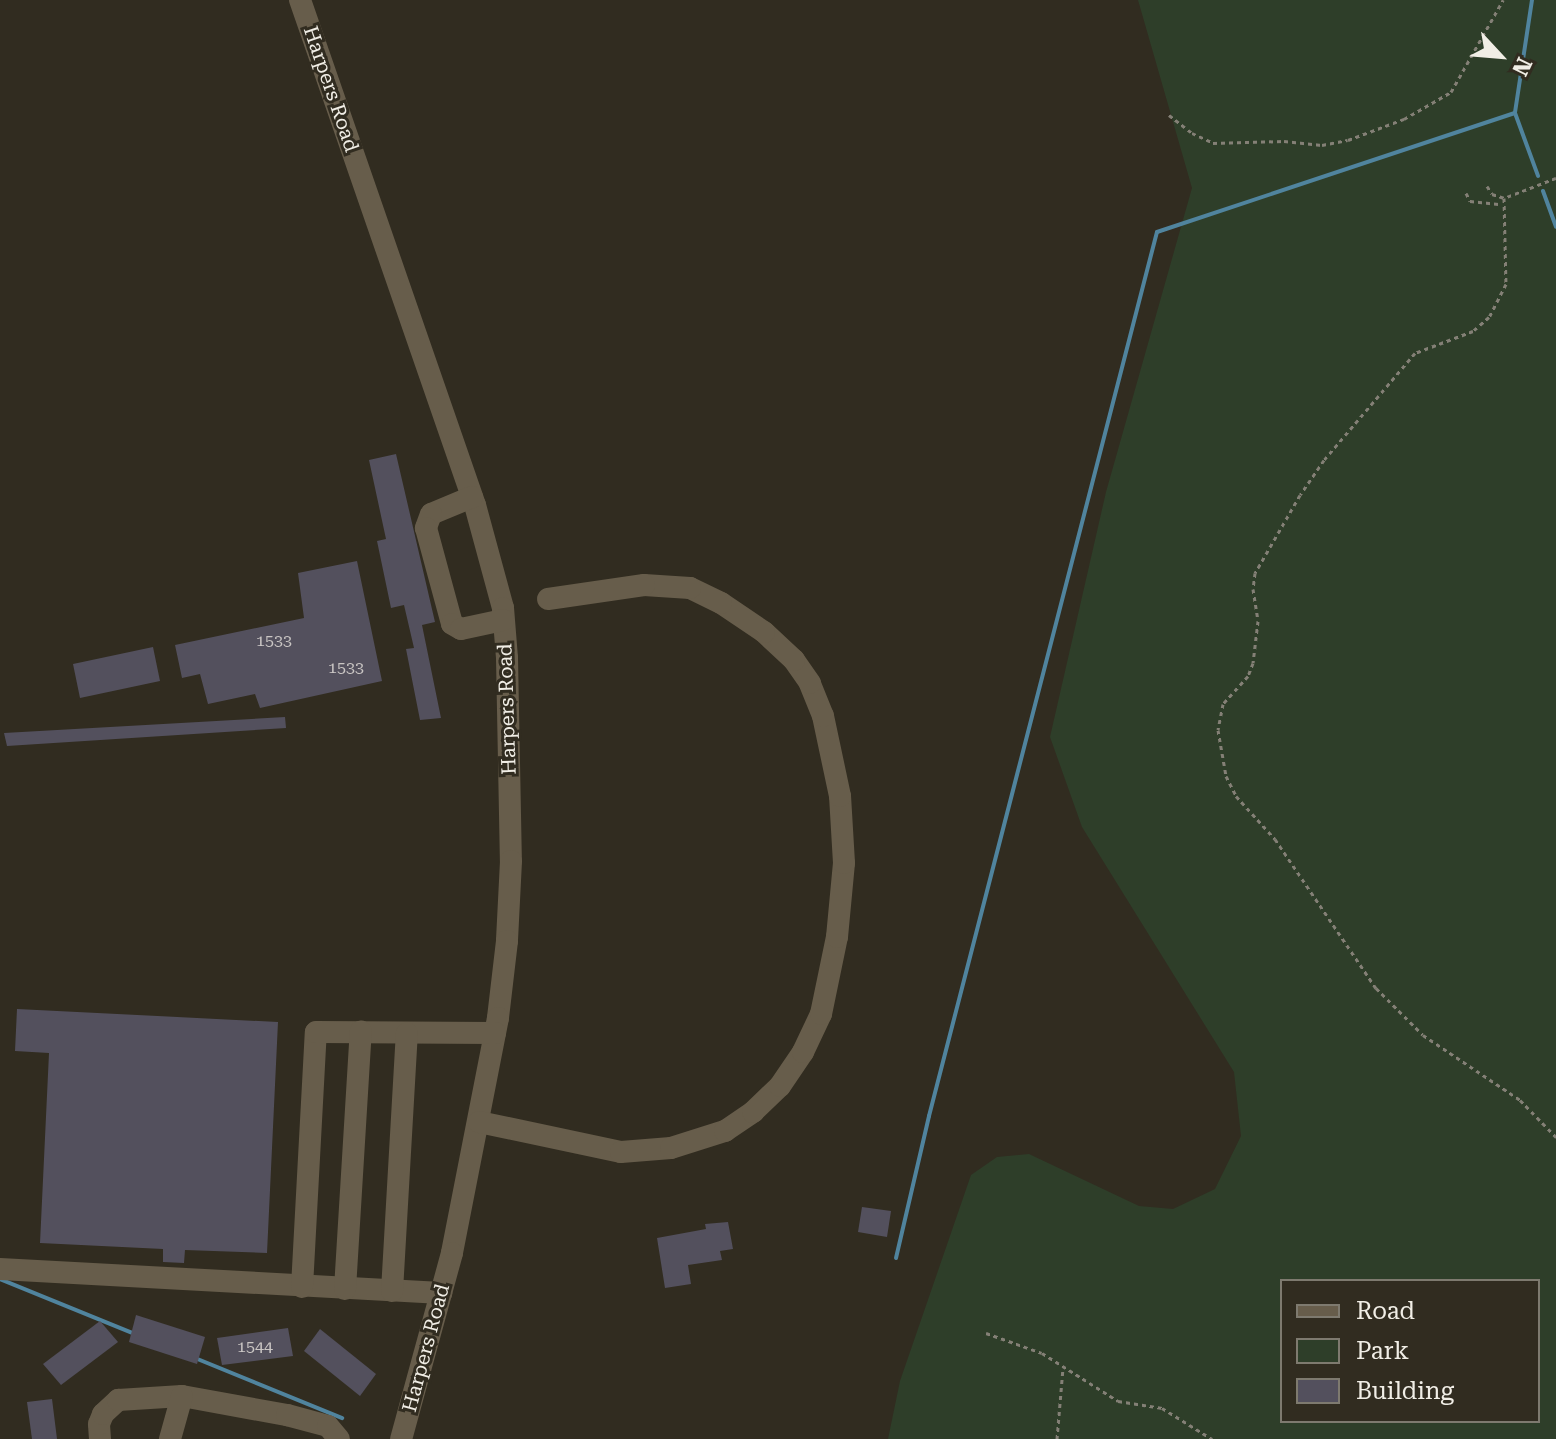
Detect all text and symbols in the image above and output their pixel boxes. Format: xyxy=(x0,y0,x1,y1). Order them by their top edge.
north arrow xyxy=(1460,16,1540,96)
street label: Harpers Road xyxy=(298,23,364,155)
text: N xyxy=(1507,54,1537,80)
house number: 1533 xyxy=(256,631,292,651)
street label: Harpers Road xyxy=(493,643,521,775)
house number: 1533 xyxy=(328,658,364,678)
legend xyxy=(1280,1279,1540,1423)
street label: Harpers Road xyxy=(397,1281,455,1415)
text: Road xyxy=(1356,1297,1415,1325)
house number: 1544 xyxy=(237,1337,273,1357)
text: Park xyxy=(1356,1337,1409,1365)
text: Building xyxy=(1356,1377,1454,1405)

